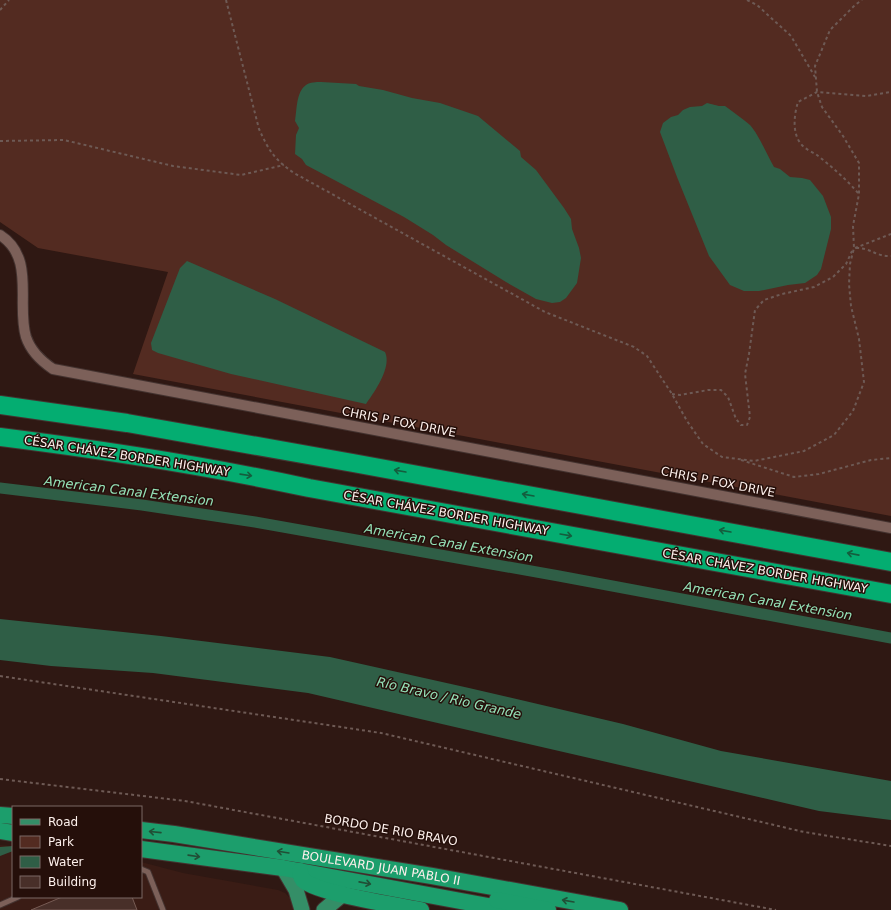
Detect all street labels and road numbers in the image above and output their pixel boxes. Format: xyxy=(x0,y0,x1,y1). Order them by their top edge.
street label: CHRIS P FOX DRIVE xyxy=(341,404,457,440)
street label: CÉSAR CHÁVEZ BORDER HIGHWAY xyxy=(23,432,232,479)
street label: CHRIS P FOX DRIVE xyxy=(660,464,776,500)
street label: CÉSAR CHÁVEZ BORDER HIGHWAY xyxy=(342,487,551,538)
street label: CÉSAR CHÁVEZ BORDER HIGHWAY xyxy=(661,545,870,596)
street label: BORDO DE RIO BRAVO xyxy=(323,811,459,849)
street label: BOULEVARD JUAN PABLO II xyxy=(301,848,461,888)

